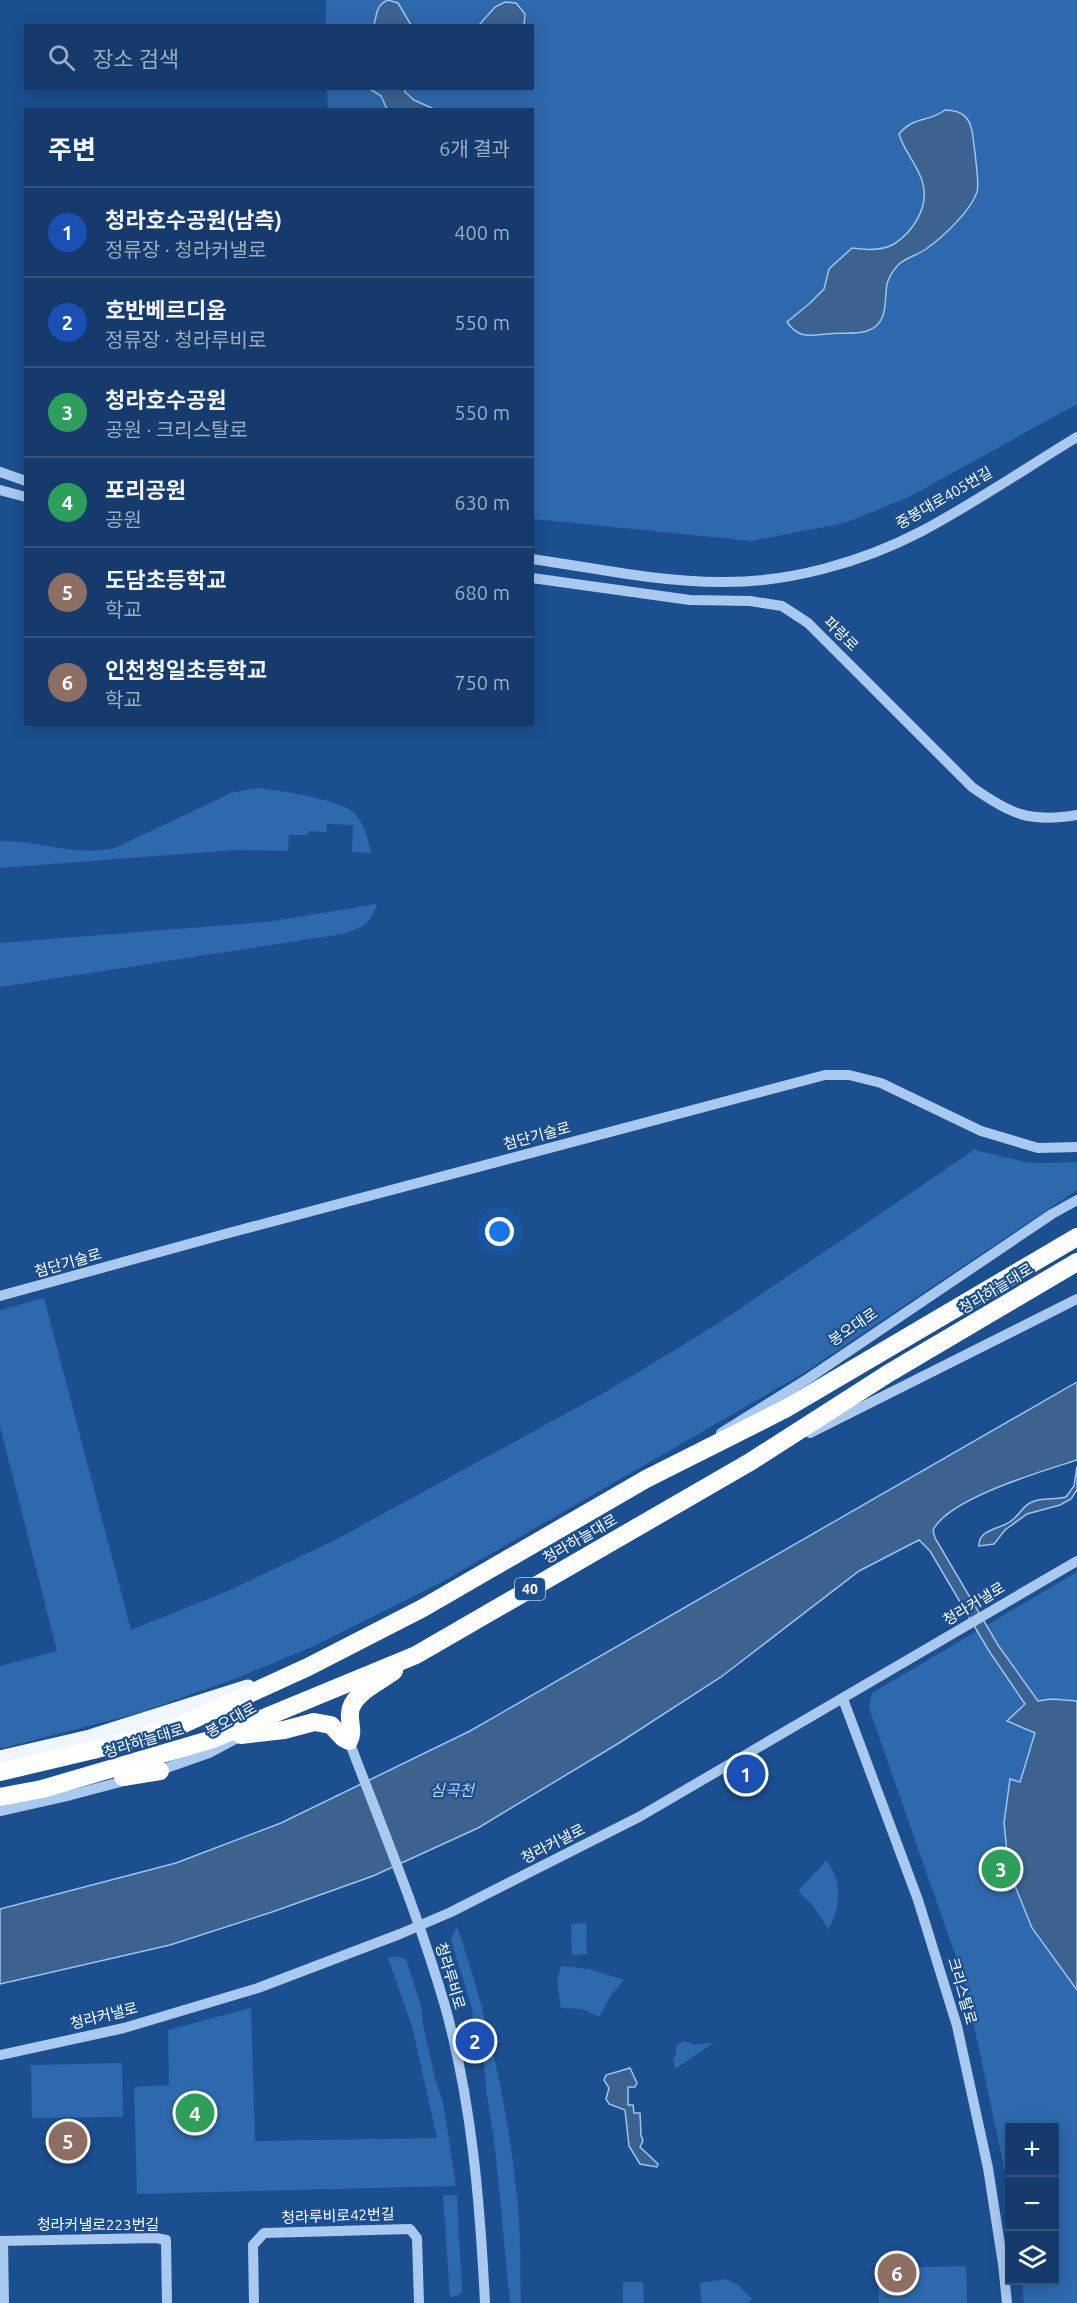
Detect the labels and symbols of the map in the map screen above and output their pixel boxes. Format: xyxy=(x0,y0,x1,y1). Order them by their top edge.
street label: 중봉대로405번길 xyxy=(893,463,995,532)
street label: 파랑로 xyxy=(821,613,862,654)
street label: 첨단기술로 xyxy=(501,1118,572,1153)
your location xyxy=(485,1217,514,1246)
street label: 첨단기술로 xyxy=(32,1245,103,1280)
street label: 청라하늘대로 xyxy=(956,1260,1036,1317)
street label: 봉오대로 xyxy=(825,1304,880,1349)
street label: 청라하늘대로 xyxy=(540,1511,620,1567)
road number: 40 xyxy=(515,1578,545,1600)
street label: 청라커낼로 xyxy=(940,1579,1008,1629)
street label: 봉오대로 xyxy=(202,1699,259,1740)
street label: 청라하늘대로 xyxy=(102,1720,186,1761)
pin: 1 xyxy=(726,1752,766,1796)
water label: 심곡천 xyxy=(430,1781,476,1799)
street label: 청라커낼로 xyxy=(518,1820,587,1867)
pin: 3 xyxy=(982,1846,1020,1892)
street label: 청라루비로 xyxy=(432,1940,469,2011)
street label: 크리스탈로 xyxy=(945,1955,980,2026)
street label: 청라커낼로 xyxy=(68,1999,139,2032)
pin: 2 xyxy=(456,2018,494,2064)
pin: 4 xyxy=(176,2090,214,2136)
pin: 5 xyxy=(48,2118,88,2164)
street label: 청라루비로42번길 xyxy=(281,2205,395,2226)
street label: 청라커낼로223번길 xyxy=(37,2216,159,2233)
pin: 6 xyxy=(878,2250,916,2296)

